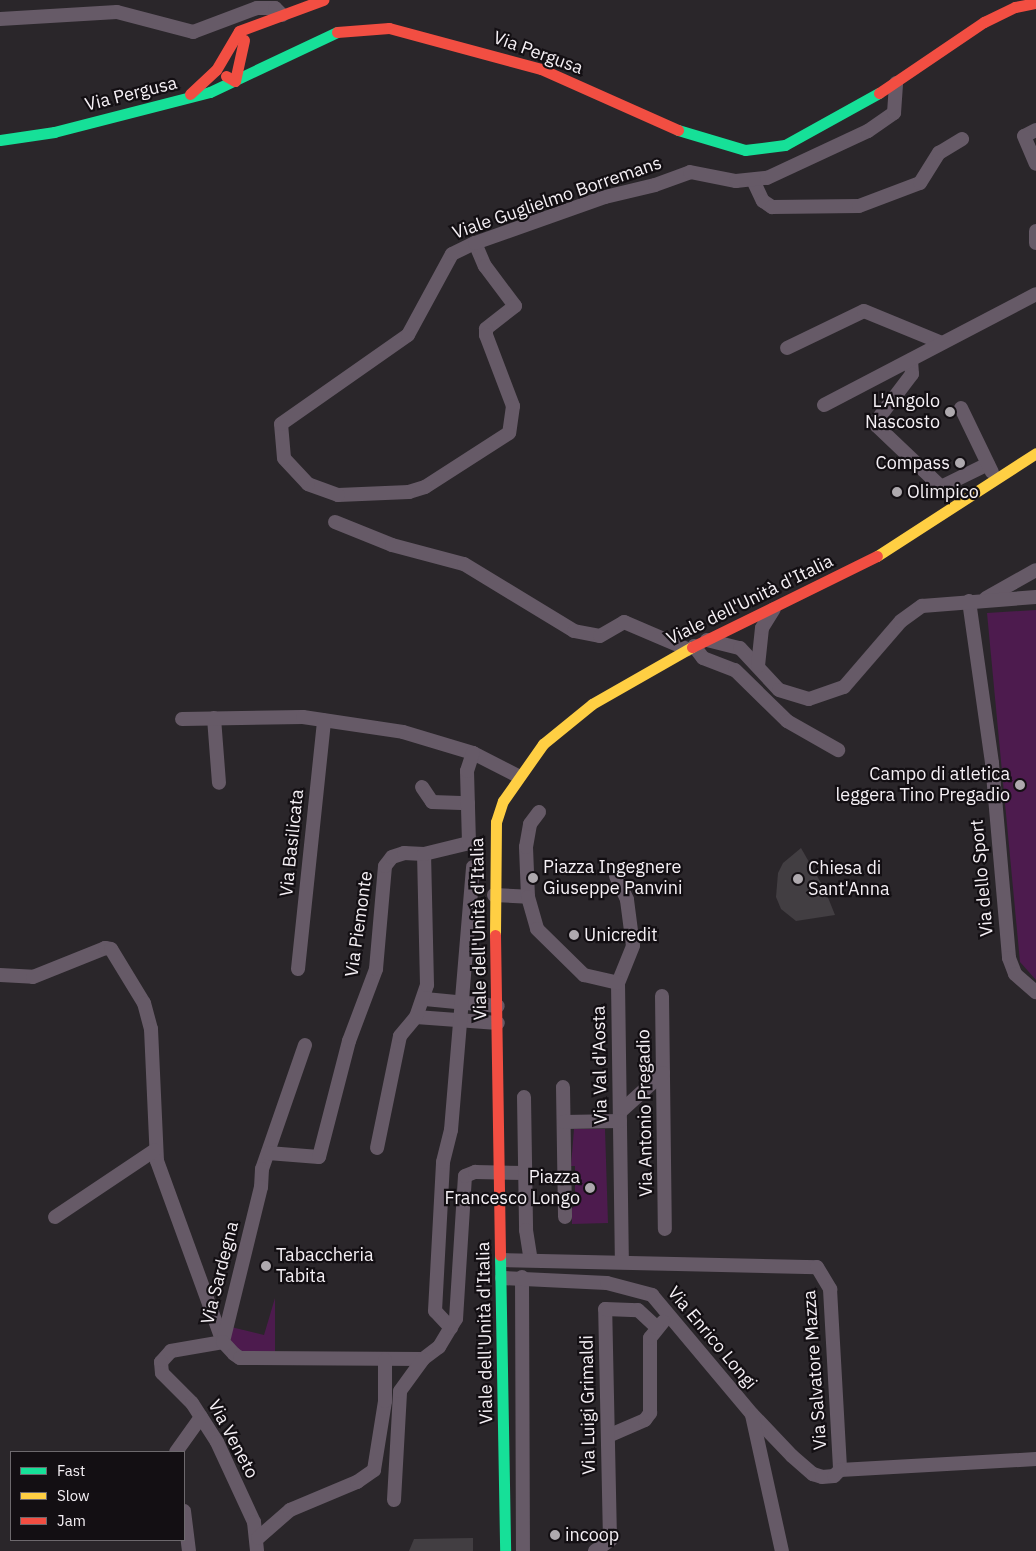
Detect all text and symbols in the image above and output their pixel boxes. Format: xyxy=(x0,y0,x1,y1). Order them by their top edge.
street label: Via Pergusa xyxy=(490,27,586,79)
street label: Via Pergusa xyxy=(83,72,179,116)
street label: Viale Guglielmo Borremans xyxy=(450,152,664,244)
place label: L'Angolo Nascosto xyxy=(865,391,940,434)
marker: L'Angolo Nascosto xyxy=(944,406,956,418)
place label: Compass xyxy=(876,452,950,474)
marker: Compass xyxy=(954,457,966,469)
place label: Olimpico xyxy=(907,481,979,503)
marker: Olimpico xyxy=(891,486,903,498)
street label: Viale dell'Unità d'Italia xyxy=(663,550,837,650)
place label: Campo di atletica leggera Tino Pregadio xyxy=(835,764,1010,806)
marker: Campo di atletica leggera Tino Pregadio xyxy=(1014,779,1026,791)
street label: Via Basilicata xyxy=(276,788,308,898)
street label: Via dello Sport xyxy=(966,818,998,938)
street label: Viale dell'Unità d'Italia xyxy=(467,838,491,1020)
place label: Piazza Ingegnere Giuseppe Panvini xyxy=(543,857,682,900)
place label: Chiesa di Sant'Anna xyxy=(808,858,890,901)
street label: Via Piemonte xyxy=(341,870,377,978)
marker: Piazza Ingegnere Giuseppe Panvini xyxy=(527,872,539,884)
marker: Chiesa di Sant'Anna xyxy=(792,873,804,885)
place label: Unicredit xyxy=(584,924,658,946)
marker: Unicredit xyxy=(568,929,580,941)
street label: Via Val d'Aosta xyxy=(588,1006,612,1124)
street label: Via Antonio Pregadio xyxy=(633,1029,657,1197)
place label: Piazza Francesco Longo xyxy=(444,1167,580,1210)
marker: Piazza Francesco Longo xyxy=(584,1182,596,1194)
street label: Via Sardegna xyxy=(197,1219,243,1327)
street label: Viale dell'Unità d'Italia xyxy=(473,1242,497,1424)
place label: Tabaccheria Tabita xyxy=(276,1245,374,1288)
marker: Tabaccheria Tabita xyxy=(260,1260,272,1272)
street label: Via Enrico Longi xyxy=(663,1282,761,1394)
street label: Via Salvatore Mazza xyxy=(799,1289,831,1451)
street label: Via Luigi Grimaldi xyxy=(576,1335,600,1475)
street label: Via Veneto xyxy=(203,1396,263,1482)
legend xyxy=(10,1451,185,1541)
text: Fast xyxy=(57,1461,85,1480)
text: Slow xyxy=(57,1486,90,1505)
text: Jam xyxy=(57,1511,86,1530)
place label: incoop xyxy=(565,1524,619,1546)
marker: incoop xyxy=(549,1529,561,1541)

